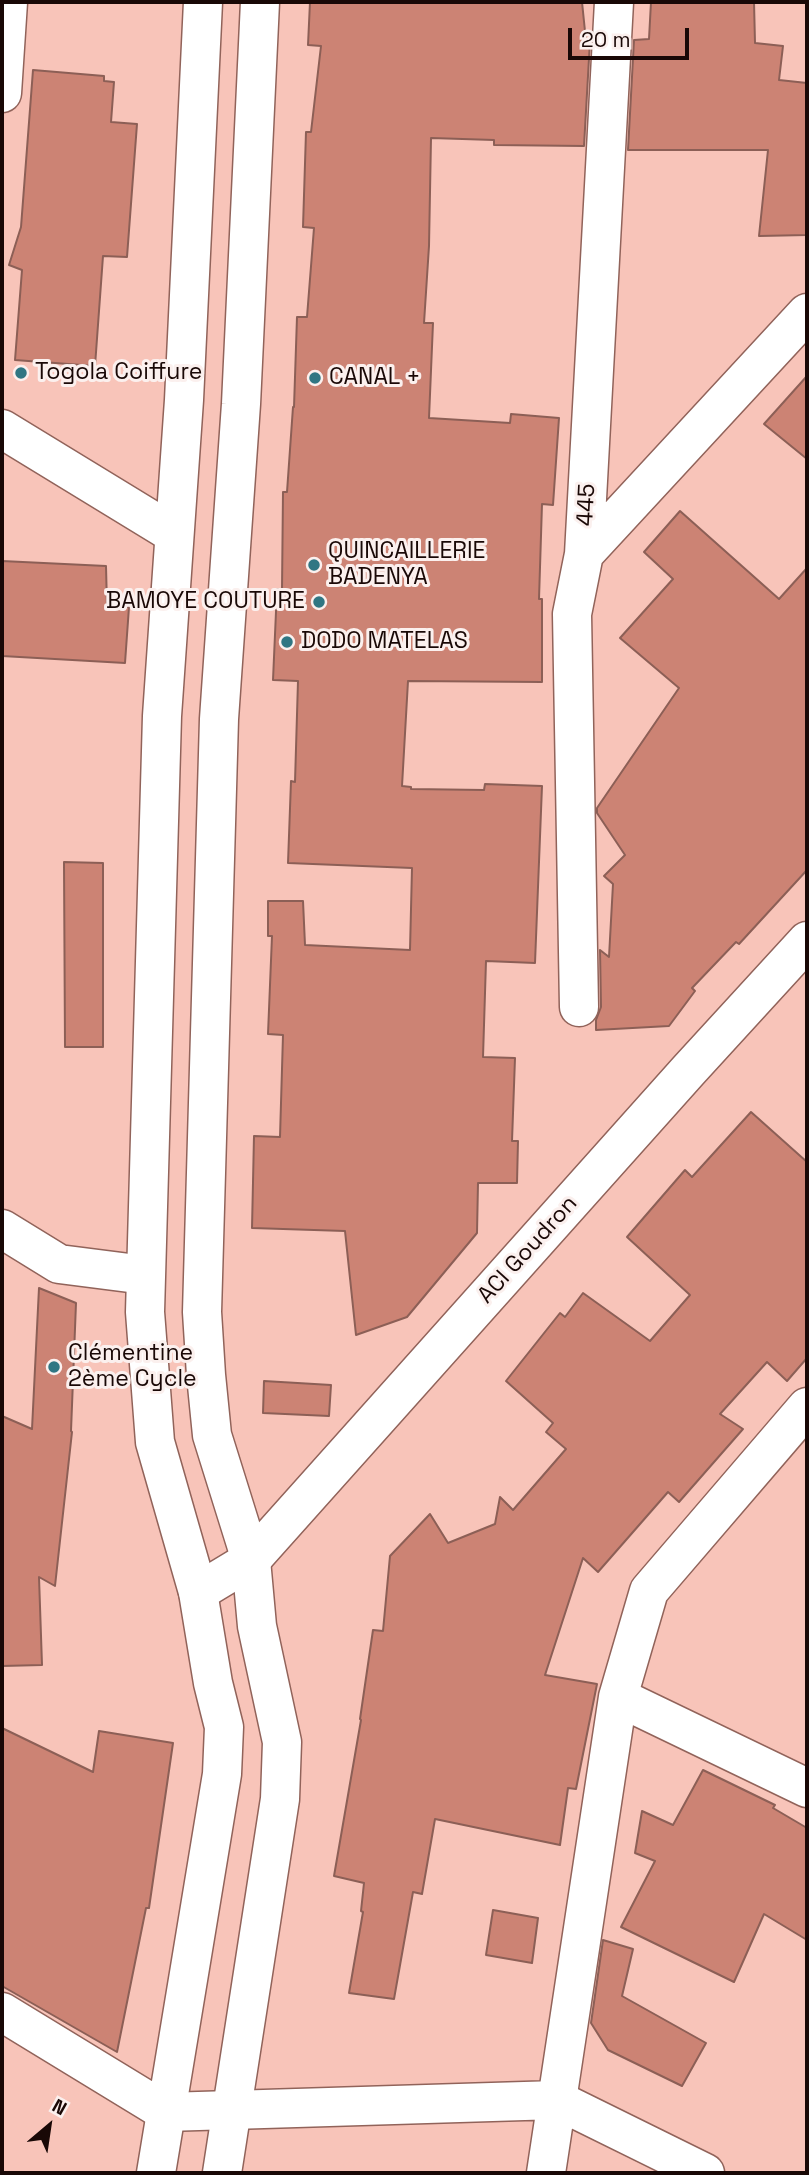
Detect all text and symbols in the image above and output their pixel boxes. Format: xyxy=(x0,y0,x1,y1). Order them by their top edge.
scale bar xyxy=(571,14,692,58)
text: 20 m xyxy=(581,26,631,53)
place label: Togola Coiffure xyxy=(35,359,202,387)
place label: CANAL + xyxy=(329,364,421,392)
marker: Togola Coiffure xyxy=(13,365,29,381)
marker: CANAL + xyxy=(307,370,323,386)
street label: 445 xyxy=(572,483,602,527)
place label: QUINCAILLERIE BADENYA xyxy=(328,538,485,592)
marker: QUINCAILLERIE BADENYA xyxy=(306,557,322,573)
place label: BAMOYE COUTURE xyxy=(106,588,305,616)
marker: BAMOYE COUTURE xyxy=(311,594,327,610)
place label: DODO MATELAS xyxy=(301,628,468,656)
marker: DODO MATELAS xyxy=(279,634,295,650)
street label: ACI Goudron xyxy=(472,1190,584,1310)
place label: Clémentine 2ème Cycle xyxy=(68,1340,197,1394)
marker: Clémentine 2ème Cycle xyxy=(46,1359,62,1375)
north arrow xyxy=(14,2091,84,2161)
text: N xyxy=(48,2093,71,2121)

